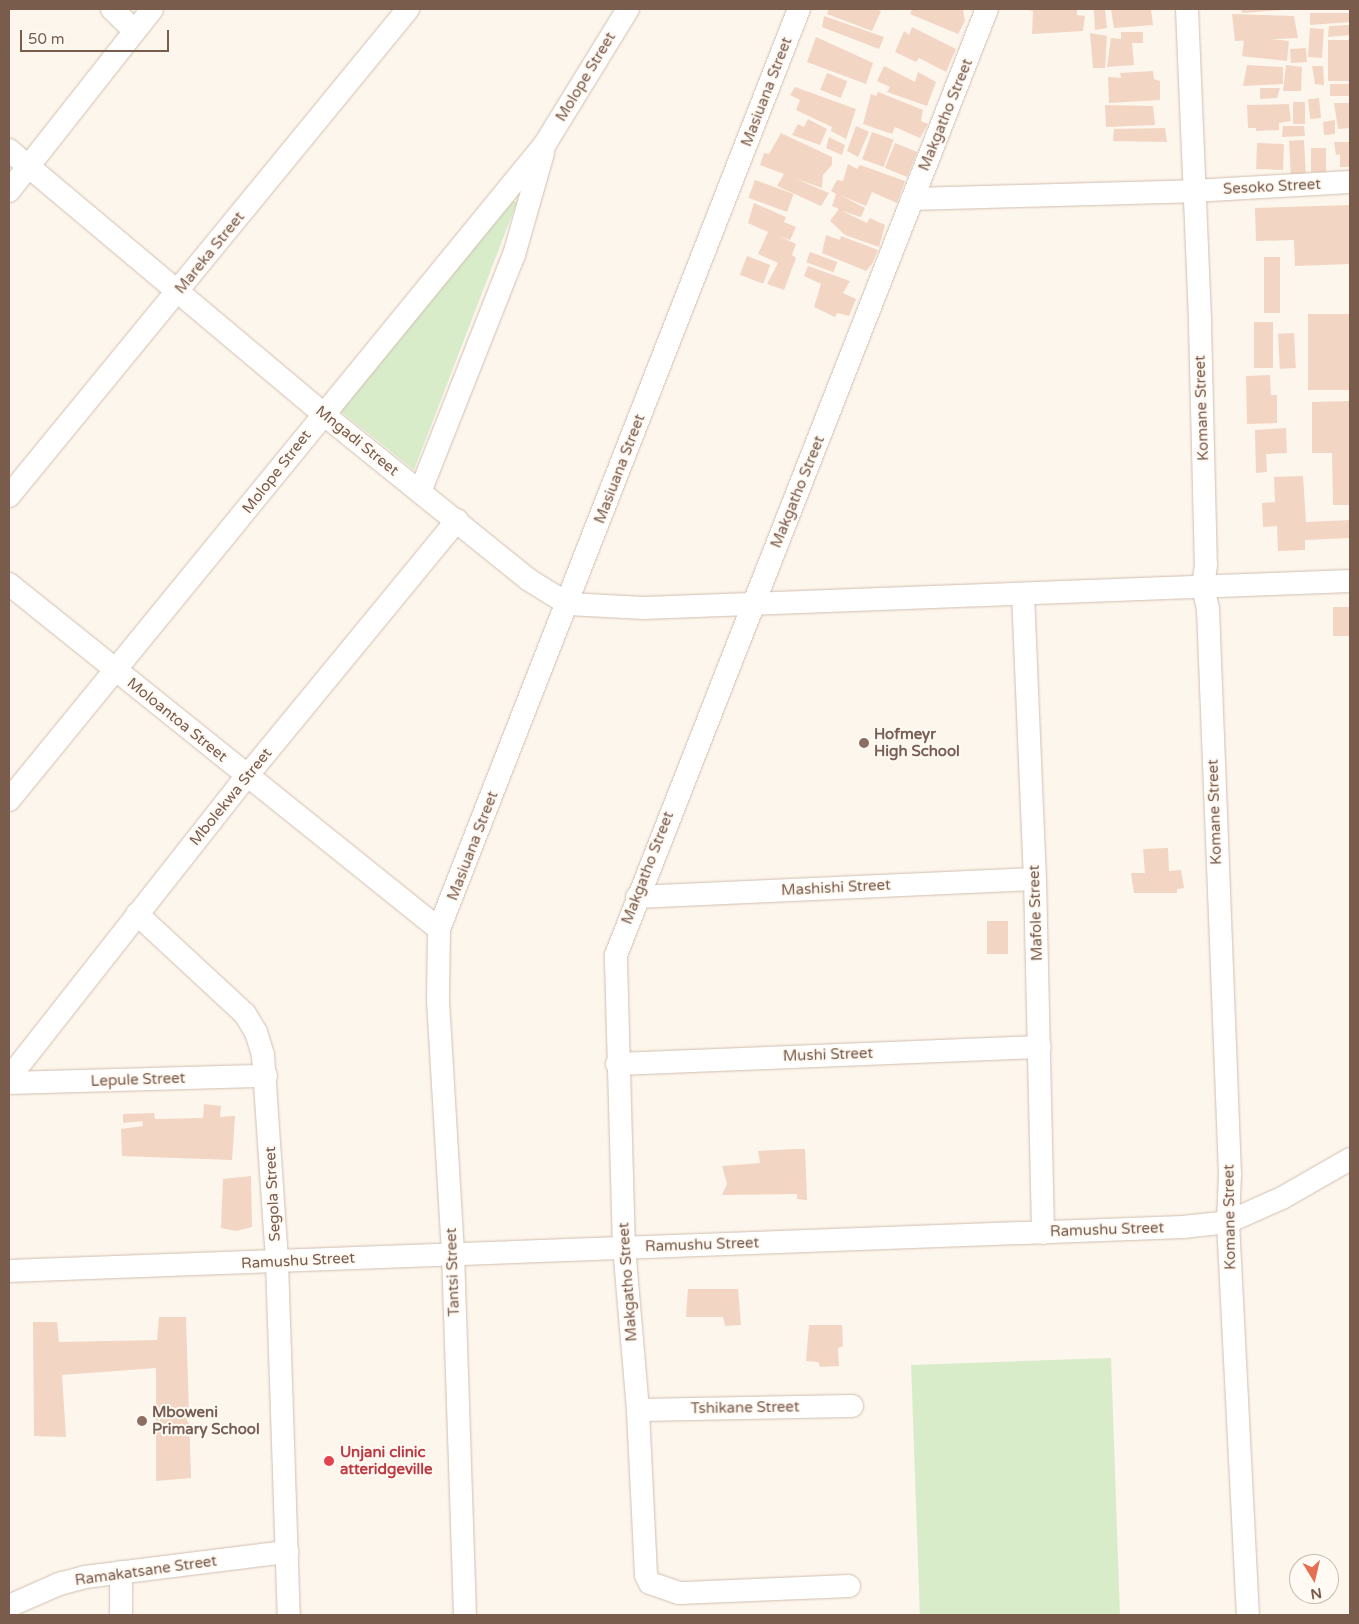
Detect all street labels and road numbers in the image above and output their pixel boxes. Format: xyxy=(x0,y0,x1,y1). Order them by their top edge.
street label: Molope Street xyxy=(552,29,620,125)
street label: Masiuana Street xyxy=(738,35,796,149)
street label: Makgatho Street xyxy=(915,56,977,174)
street label: Sesoko Street xyxy=(1223,175,1321,199)
street label: Mareka Street xyxy=(171,208,249,298)
street label: Komane Street xyxy=(1191,355,1213,461)
street label: Mngadi Street xyxy=(312,402,402,480)
street label: Masiuana Street xyxy=(591,412,649,526)
street label: Molope Street xyxy=(239,427,315,517)
street label: Makgatho Street xyxy=(767,433,829,551)
street label: Moloantoa Street xyxy=(123,674,231,766)
street label: Mbolekwa Street xyxy=(186,745,276,849)
street label: Komane Street xyxy=(1204,759,1226,865)
street label: Masiuana Street xyxy=(444,789,502,903)
street label: Makgatho Street xyxy=(618,809,678,927)
street label: Mafole Street xyxy=(1025,865,1047,961)
street label: Mashishi Street xyxy=(781,876,891,900)
street label: Mushi Street xyxy=(783,1044,873,1066)
street label: Lepule Street xyxy=(90,1069,186,1091)
street label: Segola Street xyxy=(262,1146,284,1242)
street label: Komane Street xyxy=(1220,1164,1240,1270)
street label: Ramushu Street xyxy=(1050,1219,1164,1241)
street label: Makgatho Street xyxy=(615,1222,641,1342)
street label: Tantsi Street xyxy=(442,1227,464,1317)
street label: Ramushu Street xyxy=(645,1234,759,1256)
street label: Ramushu Street xyxy=(241,1249,355,1273)
street label: Tshikane Street xyxy=(690,1398,800,1418)
street label: Ramakatsane Street xyxy=(74,1552,218,1590)

